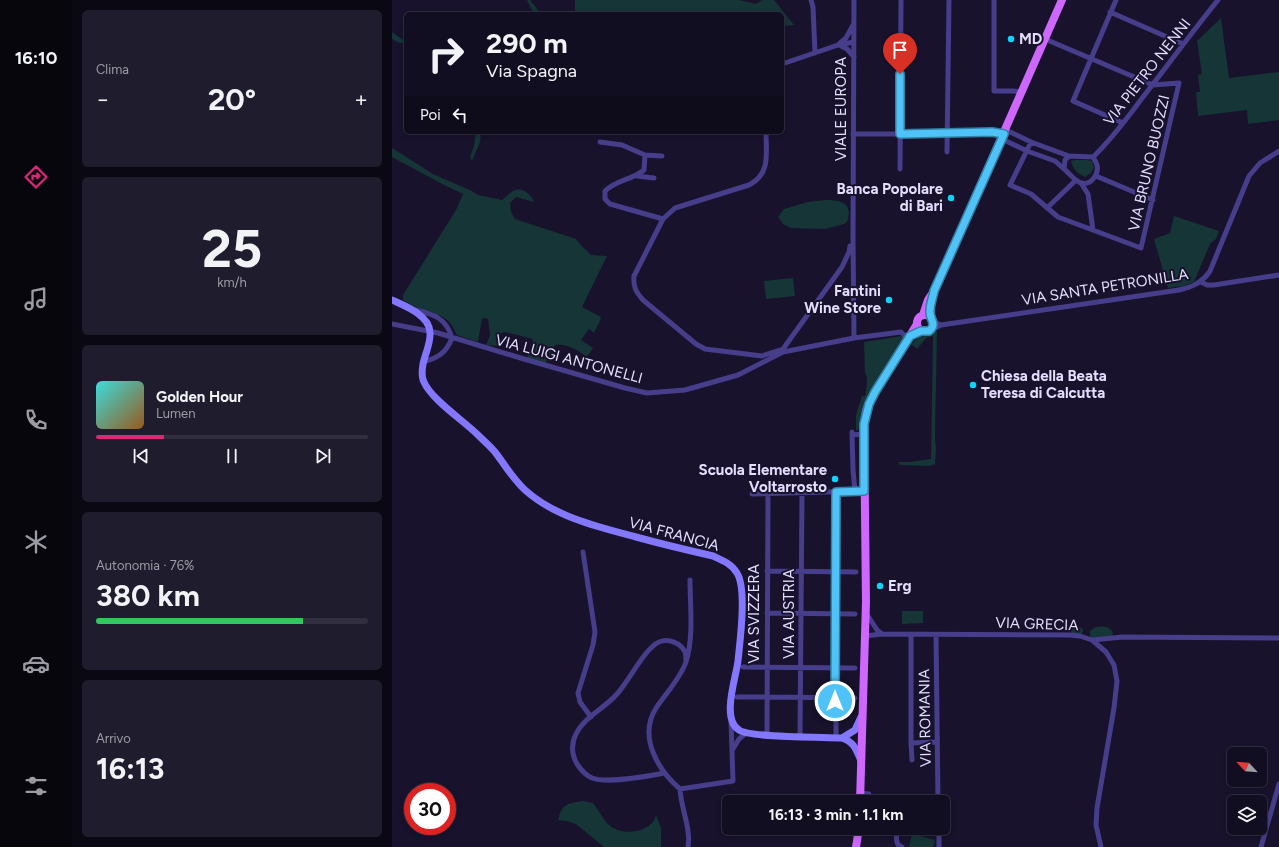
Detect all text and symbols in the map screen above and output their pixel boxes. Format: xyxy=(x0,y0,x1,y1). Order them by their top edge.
street label: VIA PIETRO NENNI xyxy=(1100,15,1194,129)
text: 290 m xyxy=(486,26,568,60)
icon: right xyxy=(420,28,472,80)
place label: MD xyxy=(1019,30,1042,48)
pin xyxy=(883,33,917,74)
marker: MD xyxy=(1006,34,1016,44)
icon: arrive xyxy=(889,39,911,61)
text: 16:10 xyxy=(15,47,57,69)
street label: VIALE EUROPA xyxy=(832,57,850,161)
text: Via Spagna xyxy=(486,60,577,82)
text: Clima xyxy=(96,62,129,77)
text: 20° xyxy=(208,81,256,118)
text: − xyxy=(96,86,110,113)
text: + xyxy=(354,86,368,113)
street label: VIA BRUNO BUOZZI xyxy=(1125,93,1173,233)
icon: left xyxy=(449,104,471,126)
text: Poi xyxy=(420,106,441,124)
icon: directions xyxy=(22,163,50,191)
place label: Banca Popolare di Bari xyxy=(837,180,944,215)
marker: Banca Popolare di Bari xyxy=(946,193,956,203)
text: 25 xyxy=(202,218,262,280)
street label: VIA SANTA PETRONILLA xyxy=(1020,265,1190,309)
text: km/h xyxy=(217,275,247,290)
place label: Fantini Wine Store xyxy=(804,282,882,317)
icon: music xyxy=(22,285,50,313)
marker: Fantini Wine Store xyxy=(884,295,894,305)
street label: VIA LUIGI ANTONELLI xyxy=(493,331,645,387)
place label: Chiesa della Beata Teresa di Calcutta xyxy=(981,367,1107,402)
marker: Chiesa della Beata Teresa di Calcutta xyxy=(968,380,978,390)
text: Golden Hour xyxy=(156,388,243,406)
icon: phone xyxy=(22,406,50,434)
text: Lumen xyxy=(156,406,195,421)
icon: previous xyxy=(130,445,152,467)
icon: pause xyxy=(221,445,243,467)
icon: next xyxy=(312,445,334,467)
place label: Scuola Elementare Voltarrosto xyxy=(699,461,828,496)
marker: Scuola Elementare Voltarrosto xyxy=(830,474,840,484)
street label: VIA FRANCIA xyxy=(627,513,721,555)
icon: climate xyxy=(22,528,50,556)
text: Autonomia · 76% xyxy=(96,558,194,573)
street label: VIA SVIZZERA xyxy=(745,564,763,664)
street label: VIA AUSTRIA xyxy=(780,569,798,659)
text: 380 km xyxy=(96,577,200,614)
place label: Erg xyxy=(888,577,912,595)
marker: Erg xyxy=(875,581,885,591)
street label: VIA GRECIA xyxy=(995,614,1079,634)
icon: car xyxy=(22,650,50,678)
street label: VIA ROMANIA xyxy=(915,669,935,767)
position arrow xyxy=(814,680,856,722)
text: Arrivo xyxy=(96,731,131,746)
north arrow xyxy=(1227,747,1267,787)
map controls xyxy=(1227,747,1267,835)
text: 16:13 xyxy=(96,750,164,787)
icon: filters xyxy=(22,772,50,800)
speed limit sign: 30 xyxy=(404,783,456,835)
button: layers xyxy=(1227,795,1267,835)
text: 16:13 · 3 min · 1.1 km xyxy=(769,806,903,824)

